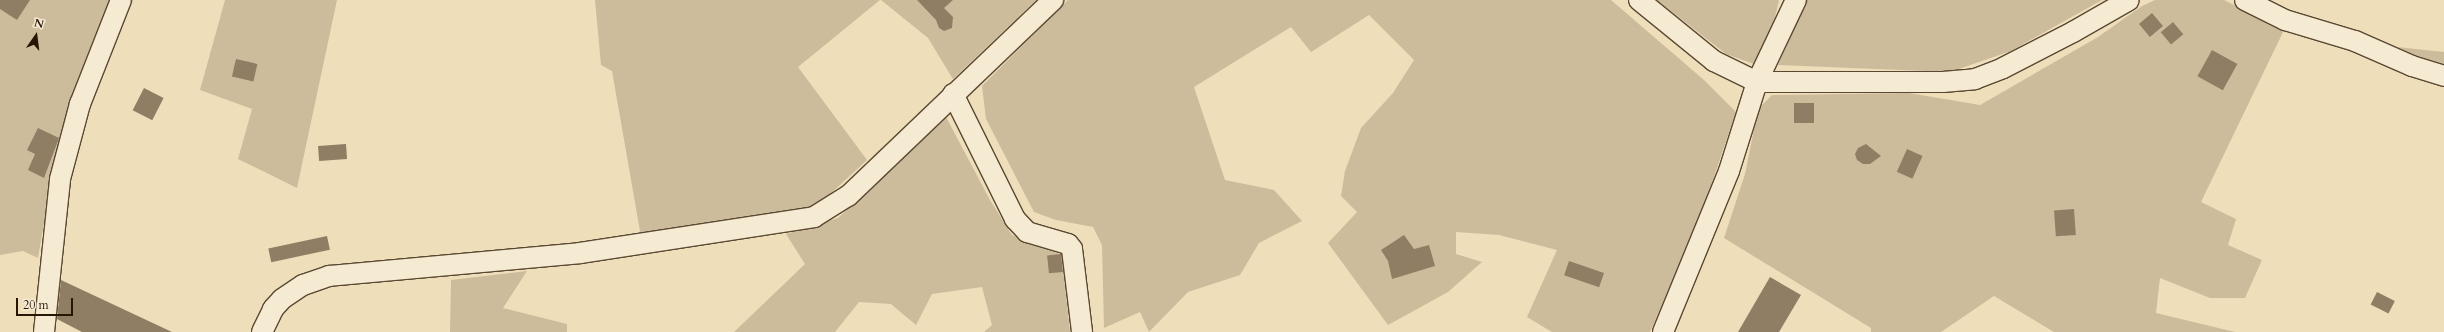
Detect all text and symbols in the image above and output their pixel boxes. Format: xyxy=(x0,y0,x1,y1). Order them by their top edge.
text: N xyxy=(33,15,45,32)
north arrow xyxy=(16,16,56,56)
scale bar xyxy=(18,290,75,316)
text: 20 m xyxy=(23,297,49,313)

